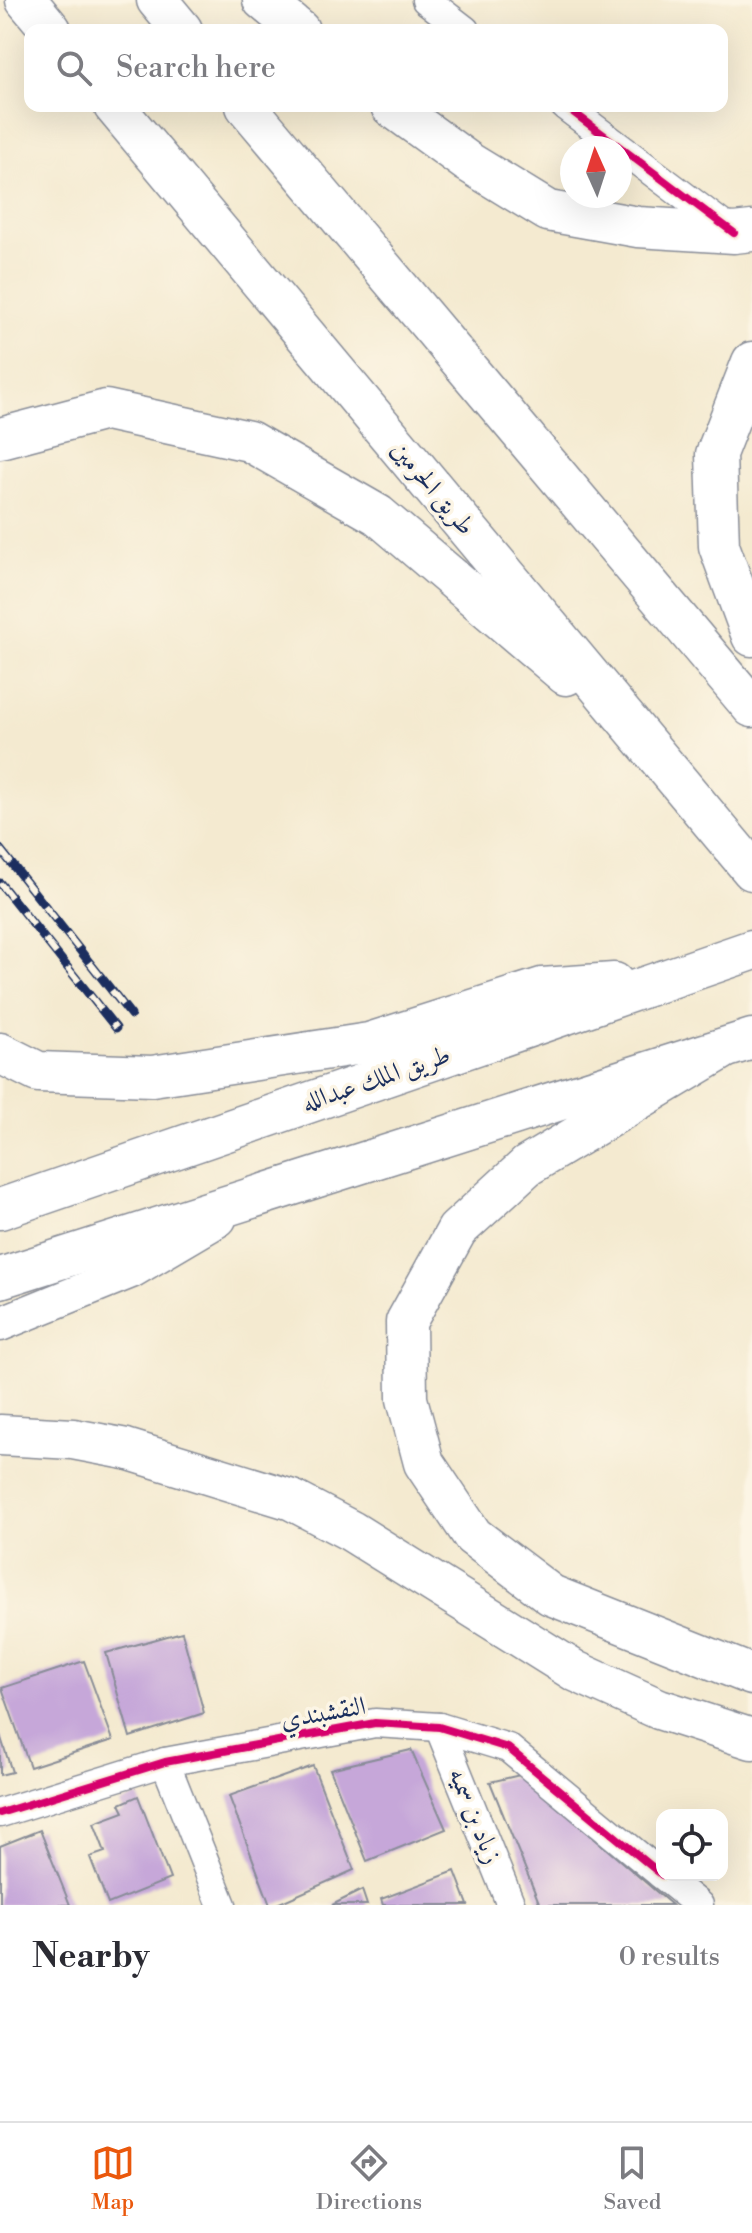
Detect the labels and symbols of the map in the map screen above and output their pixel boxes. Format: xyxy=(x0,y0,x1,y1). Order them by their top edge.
north arrow xyxy=(560,136,632,208)
street label: طريق الحرمين xyxy=(384,434,482,542)
street label: طريق الملك عبدالله xyxy=(297,1039,455,1119)
street label: النقشبندي xyxy=(278,1690,369,1740)
street label: زياد بن سميه xyxy=(441,1763,509,1869)

